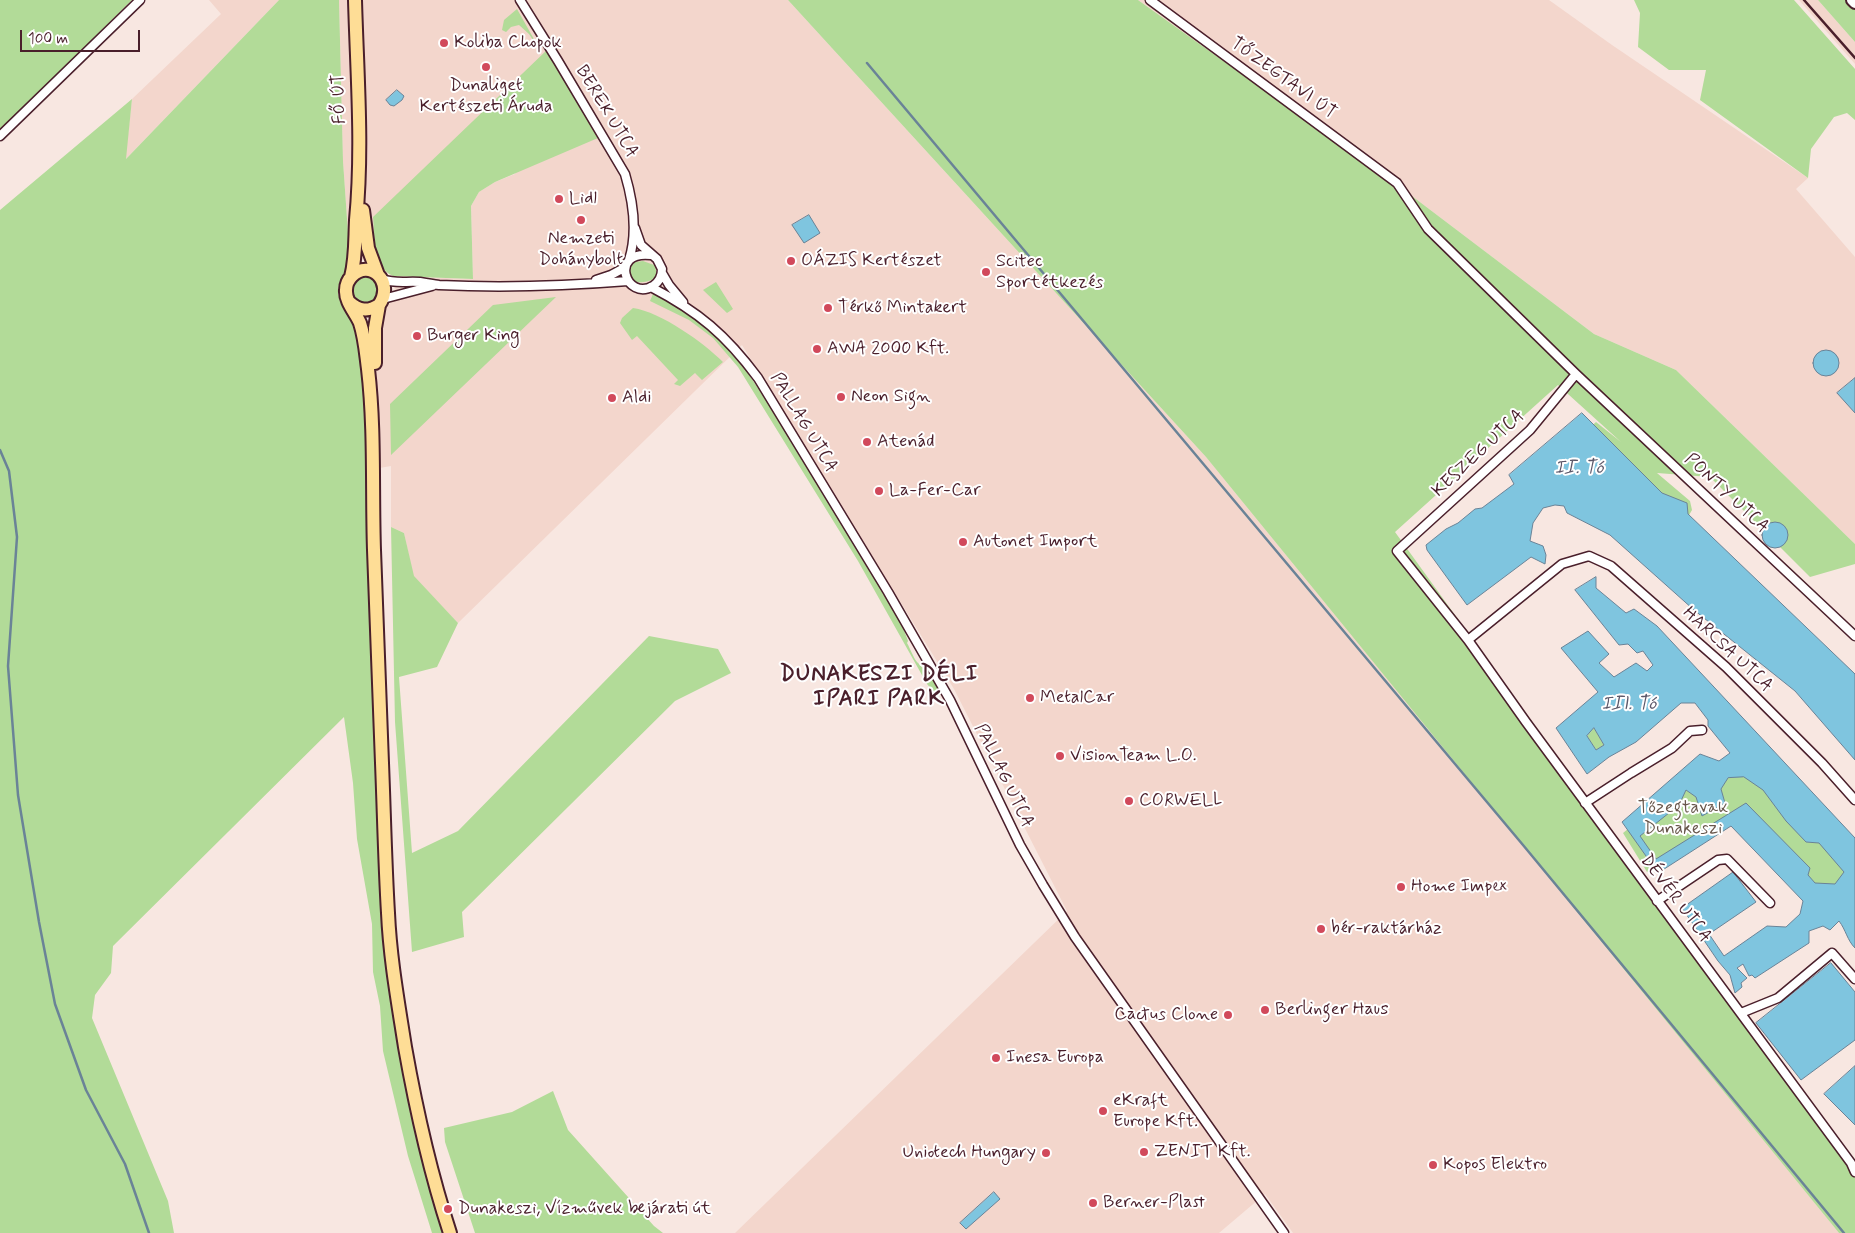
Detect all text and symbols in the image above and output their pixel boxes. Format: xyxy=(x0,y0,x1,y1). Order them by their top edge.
scale bar xyxy=(22,20,142,52)
text: 100 m xyxy=(28,29,68,49)
place label: Koliba Chopok xyxy=(454,32,562,54)
street label: TŐZEGTAVI ÚT xyxy=(1226,33,1340,125)
marker: Koliba Chopok xyxy=(438,37,450,49)
marker: Dunaliget Kertészeti Áruda xyxy=(480,61,492,73)
street label: BEREK UTCA xyxy=(570,62,642,162)
street label: FŐ ÚT xyxy=(328,74,352,124)
place label: Dunaliget Kertészeti Áruda xyxy=(419,75,553,118)
place label: Lidl xyxy=(569,188,597,210)
marker: Lidl xyxy=(553,193,565,205)
marker: Nemzeti Dohánybolt xyxy=(575,214,587,226)
place label: Nemzeti Dohánybolt xyxy=(539,228,623,270)
place label: OÁZIS Kertészet xyxy=(801,250,942,272)
place label: Scitec Sportétkezés xyxy=(996,251,1103,294)
marker: OÁZIS Kertészet xyxy=(785,255,797,267)
marker: Scitec Sportétkezés xyxy=(980,266,992,278)
place label: Térkő Mintakert xyxy=(838,297,967,319)
marker: Térkő Mintakert xyxy=(822,302,834,314)
place label: Burger King xyxy=(427,325,520,347)
marker: Burger King xyxy=(411,330,423,342)
place label: AWA 2000 Kft. xyxy=(827,338,949,360)
marker: AWA 2000 Kft. xyxy=(811,343,823,355)
street label: PALLAG UTCA xyxy=(765,369,841,477)
place label: Neon Sign xyxy=(851,386,930,408)
place label: Aldi xyxy=(622,387,651,409)
marker: Neon Sign xyxy=(835,391,847,403)
marker: Aldi xyxy=(606,392,618,404)
street label: KESZEG UTCA xyxy=(1428,406,1530,502)
place label: Atenád xyxy=(877,431,934,453)
marker: Atenád xyxy=(861,436,873,448)
street label: PONTY UTCA xyxy=(1679,449,1773,539)
water label: II. Tó xyxy=(1554,458,1604,480)
place label: La-Fer-Car xyxy=(889,480,981,502)
marker: La-Fer-Car xyxy=(873,485,885,497)
place label: Autonet Import xyxy=(973,531,1097,553)
marker: Autonet Import xyxy=(957,536,969,548)
street label: HARCSA UTCA xyxy=(1677,603,1777,697)
district label: DUNAKESZI DÉLI IPARI PARK xyxy=(780,662,978,714)
place label: MetalCar xyxy=(1040,687,1114,709)
marker: MetalCar xyxy=(1024,692,1036,704)
water label: III. Tó xyxy=(1602,694,1656,716)
street label: PALLAG UTCA xyxy=(969,720,1037,832)
place label: VisionTeam L.O. xyxy=(1070,745,1197,767)
marker: VisionTeam L.O. xyxy=(1054,750,1066,762)
place label: CORWELL xyxy=(1139,790,1222,812)
marker: CORWELL xyxy=(1123,795,1135,807)
park label: Tőzegtavak Dunakeszi xyxy=(1638,797,1728,840)
street label: DÉVÉR UTCA xyxy=(1635,850,1715,948)
place label: Home Impex xyxy=(1411,876,1507,898)
marker: Home Impex xyxy=(1395,881,1407,893)
place label: bér-raktárház xyxy=(1331,918,1442,940)
marker: bér-raktárház xyxy=(1315,923,1327,935)
place label: Berlinger Haus xyxy=(1275,999,1388,1021)
place label: Cactus Clone xyxy=(1114,1004,1218,1026)
marker: Berlinger Haus xyxy=(1259,1004,1271,1016)
marker: Cactus Clone xyxy=(1222,1009,1234,1021)
place label: Inesa Europa xyxy=(1006,1047,1104,1069)
marker: Inesa Europa xyxy=(990,1052,1002,1064)
place label: eKraft Europe Kft. xyxy=(1113,1090,1198,1132)
marker: eKraft Europe Kft. xyxy=(1097,1105,1109,1117)
place label: ZENIT Kft. xyxy=(1154,1141,1250,1163)
place label: Uniotech Hungary xyxy=(903,1142,1036,1164)
marker: ZENIT Kft. xyxy=(1138,1146,1150,1158)
marker: Uniotech Hungary xyxy=(1040,1147,1052,1159)
place label: Kopos Elektro xyxy=(1443,1154,1547,1176)
marker: Kopos Elektro xyxy=(1427,1159,1439,1171)
place label: Berner-Plast xyxy=(1103,1192,1205,1214)
marker: Berner-Plast xyxy=(1087,1197,1099,1209)
place label: Dunakeszi, Vízművek bejárati út xyxy=(458,1198,711,1220)
marker: Dunakeszi, Vízművek bejárati út xyxy=(442,1203,454,1215)

